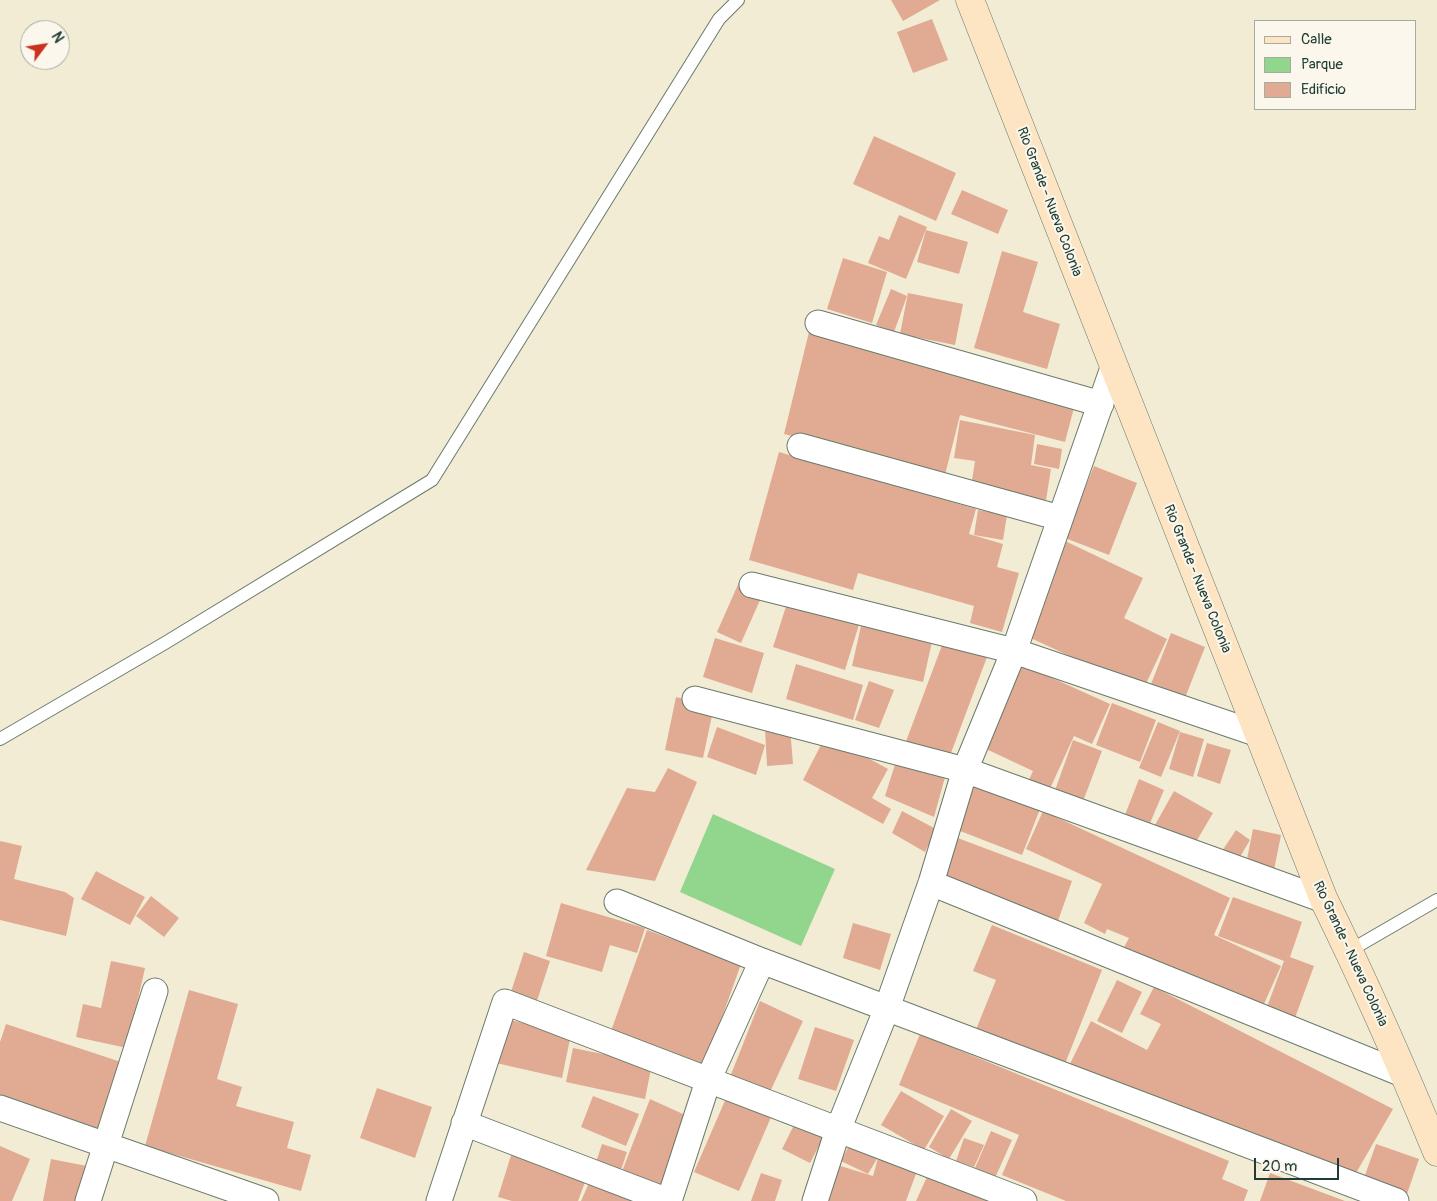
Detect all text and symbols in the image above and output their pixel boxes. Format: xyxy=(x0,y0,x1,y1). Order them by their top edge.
north arrow xyxy=(20,20,70,70)
legend xyxy=(1254,20,1417,110)
text: N xyxy=(48,29,67,46)
text: Calle xyxy=(1301,30,1332,49)
text: Parque xyxy=(1301,55,1343,74)
text: Edificio xyxy=(1301,80,1346,99)
street label: Rio Grande - Nueva Colonia xyxy=(1013,125,1085,279)
street label: Rio Grande - Nueva Colonia xyxy=(1160,502,1234,656)
street label: Rio Grande - Nueva Colonia xyxy=(1309,879,1391,1029)
scale bar xyxy=(1257,1148,1342,1180)
text: 20 m xyxy=(1262,1157,1297,1176)

